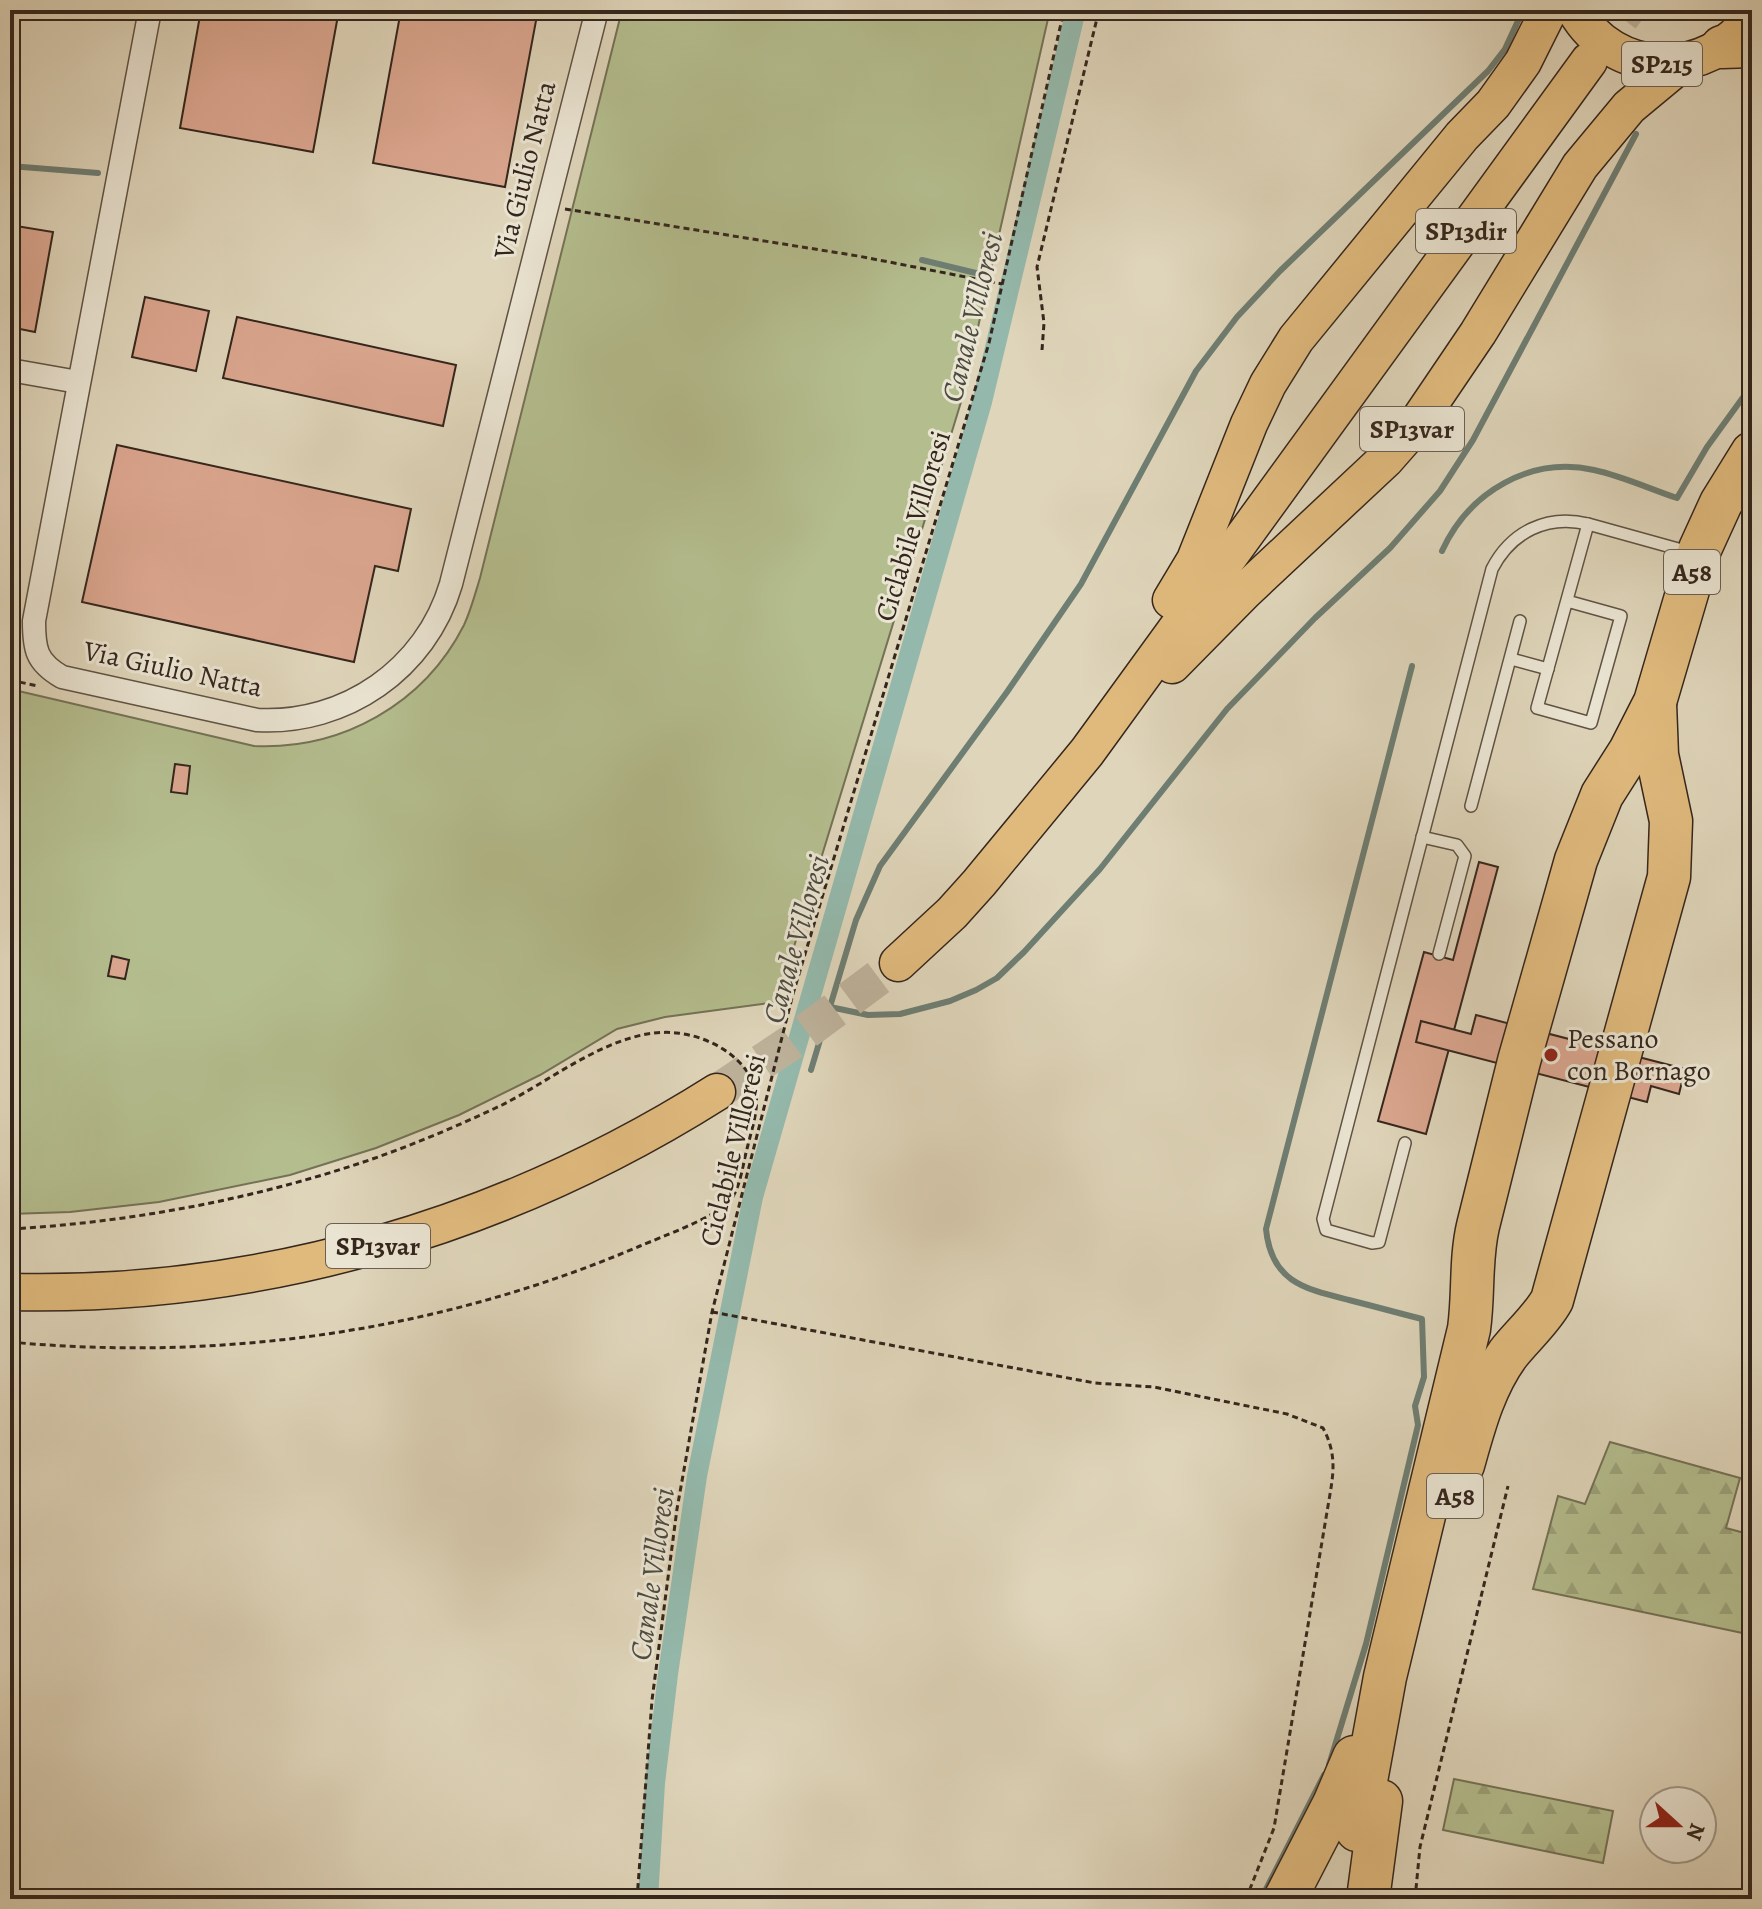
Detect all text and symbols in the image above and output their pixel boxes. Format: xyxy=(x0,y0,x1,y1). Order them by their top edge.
road number: SP215 xyxy=(1622,42,1702,86)
street label: Via Giulio Natta xyxy=(484,77,565,264)
road number: SP13dir xyxy=(1416,209,1516,253)
water label: Canale Villoresi xyxy=(932,228,1012,406)
road number: SP13var xyxy=(1360,407,1464,451)
street label: Ciclabile Villoresi xyxy=(866,426,960,626)
road number: A58 xyxy=(1664,550,1720,594)
street label: Via Giulio Natta xyxy=(79,631,266,707)
water label: Canale Villoresi xyxy=(753,850,839,1028)
place label: Pessano con Bornago xyxy=(1567,1020,1711,1090)
marker: Pessano con Bornago xyxy=(1542,1046,1560,1064)
street label: Ciclabile Villoresi xyxy=(691,1050,775,1250)
road number: SP13var xyxy=(326,1224,430,1268)
road number: A58 xyxy=(1427,1474,1483,1518)
water label: Canale Villoresi xyxy=(620,1485,684,1663)
north arrow xyxy=(1638,1785,1718,1865)
text: N xyxy=(1679,1819,1713,1845)

